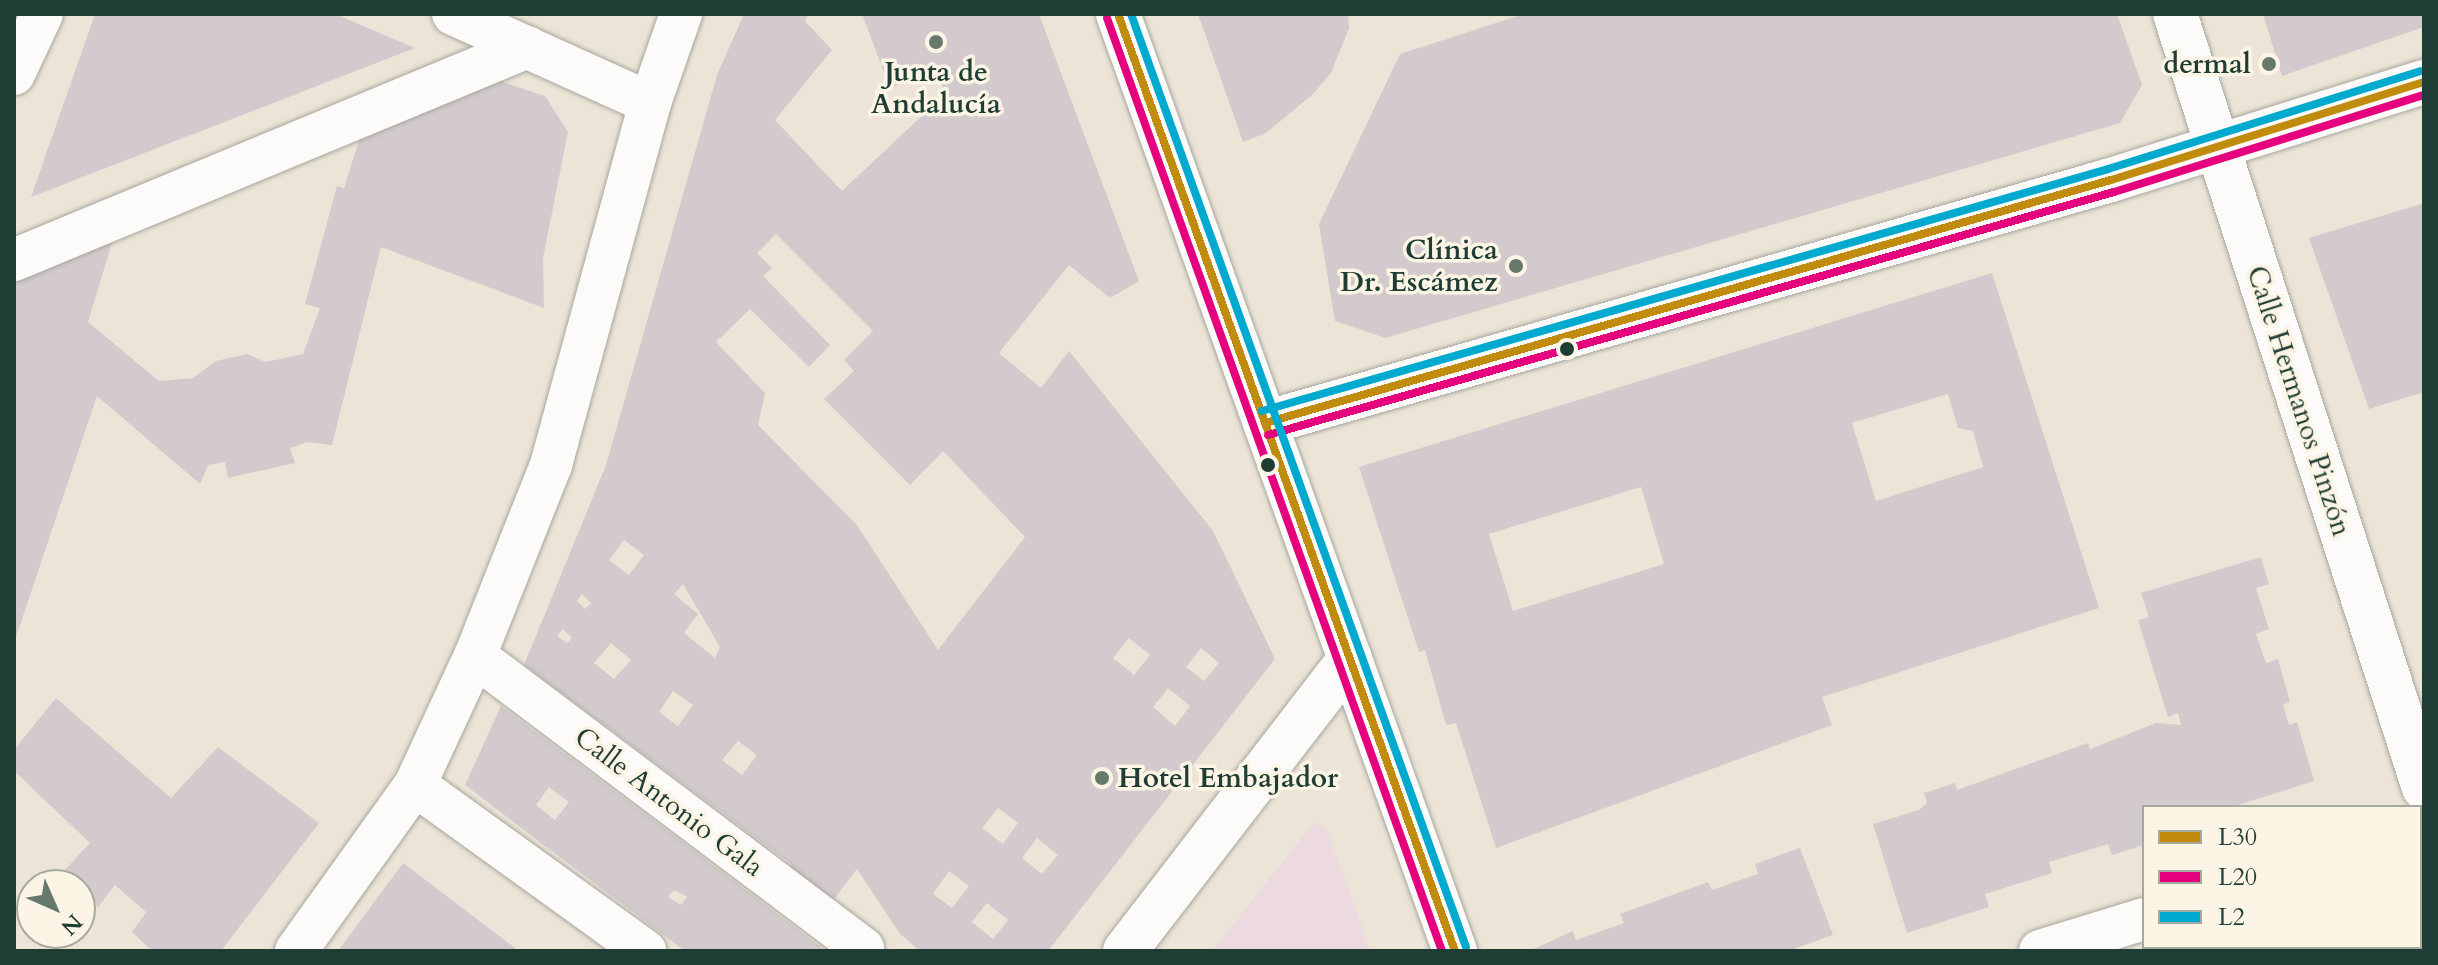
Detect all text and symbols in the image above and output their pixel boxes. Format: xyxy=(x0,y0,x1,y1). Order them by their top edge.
marker: Junta de Andalucía xyxy=(927,33,945,51)
place label: dermal xyxy=(2163,47,2251,81)
marker: dermal xyxy=(2258,53,2280,75)
place label: Junta de Andalucía xyxy=(871,55,1001,121)
place label: Clínica Dr. Escámez xyxy=(1340,233,1498,299)
marker: Clínica Dr. Escámez xyxy=(1505,255,1527,277)
street label: Calle Hermanos Pinzón xyxy=(2239,262,2359,540)
unlabelled marker xyxy=(1559,341,1575,357)
unlabelled marker xyxy=(1260,457,1276,473)
street label: Calle Antonio Gala xyxy=(568,720,770,884)
place label: Hotel Embajador xyxy=(1118,761,1338,795)
marker: Hotel Embajador xyxy=(1093,769,1111,787)
legend xyxy=(2142,805,2422,949)
text: L30 xyxy=(2218,821,2257,854)
text: L20 xyxy=(2218,861,2257,894)
north arrow xyxy=(16,869,96,949)
text: L2 xyxy=(2218,901,2245,934)
text: N xyxy=(54,907,89,942)

